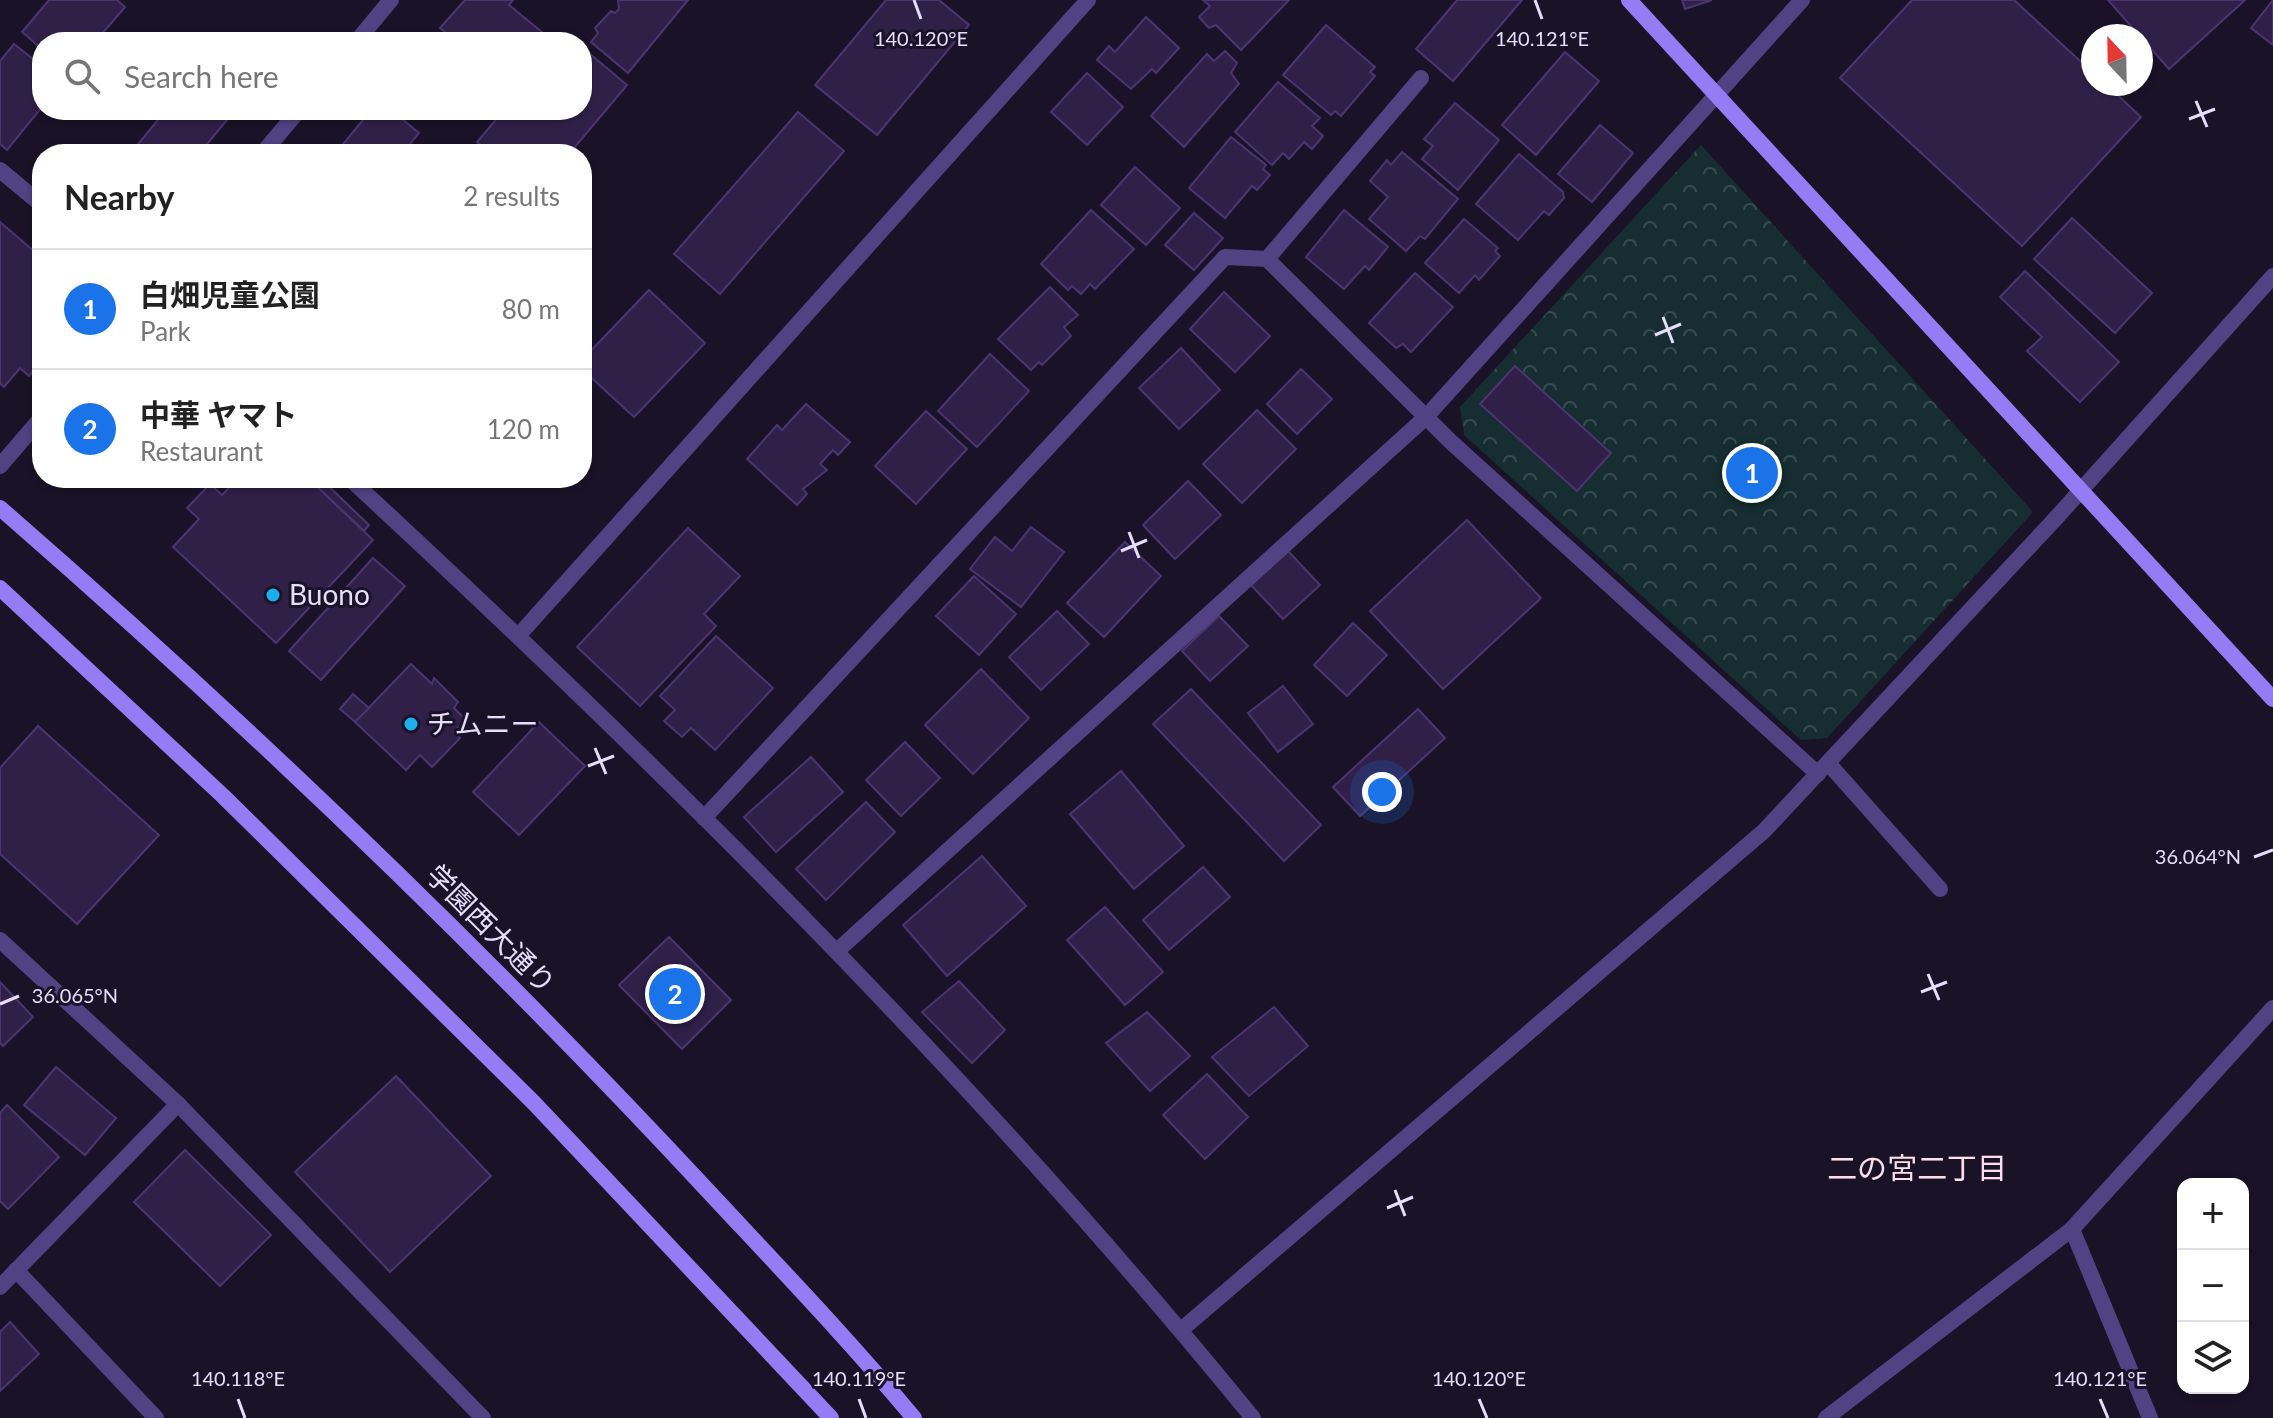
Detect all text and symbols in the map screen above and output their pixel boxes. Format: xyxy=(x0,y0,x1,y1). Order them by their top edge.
north arrow xyxy=(2081,24,2153,96)
text: 140.120°E xyxy=(874,26,968,50)
text: 140.121°E xyxy=(1495,26,1589,50)
search box xyxy=(32,32,592,120)
icon: search xyxy=(60,54,104,98)
text: Search here xyxy=(124,58,279,94)
text: Nearby xyxy=(64,176,175,217)
text: 2 results xyxy=(463,180,560,212)
text: 白畑児童公園 xyxy=(140,276,320,312)
text: 1 xyxy=(82,293,98,325)
text: 80 m xyxy=(502,293,560,325)
text: Park xyxy=(140,315,191,347)
text: 中華 ヤマト xyxy=(140,396,297,432)
text: 2 xyxy=(82,413,98,445)
text: 120 m xyxy=(487,413,560,445)
text: Restaurant xyxy=(140,435,263,467)
pin: 1 xyxy=(1726,443,1778,503)
place label: Buono xyxy=(289,577,370,611)
marker: Buono xyxy=(264,586,282,604)
place label: チムニー xyxy=(427,706,538,740)
marker: チムニー xyxy=(402,715,420,733)
your location xyxy=(1362,772,1402,812)
text: 36.064°N xyxy=(2155,844,2241,868)
street label: 学園西大通り xyxy=(420,857,563,1000)
pin: 2 xyxy=(649,964,701,1024)
text: 36.065°N xyxy=(32,983,118,1007)
district label: 二の宮二丁目 xyxy=(1827,1149,2007,1185)
map controls xyxy=(2177,1178,2249,1394)
button: + xyxy=(2177,1178,2249,1250)
button: − xyxy=(2177,1250,2249,1322)
button: layers xyxy=(2177,1322,2249,1394)
text: 140.118°E xyxy=(191,1366,285,1390)
text: 140.119°E xyxy=(812,1366,906,1390)
text: 140.120°E xyxy=(1432,1366,1526,1390)
text: 140.121°E xyxy=(2053,1366,2147,1390)

